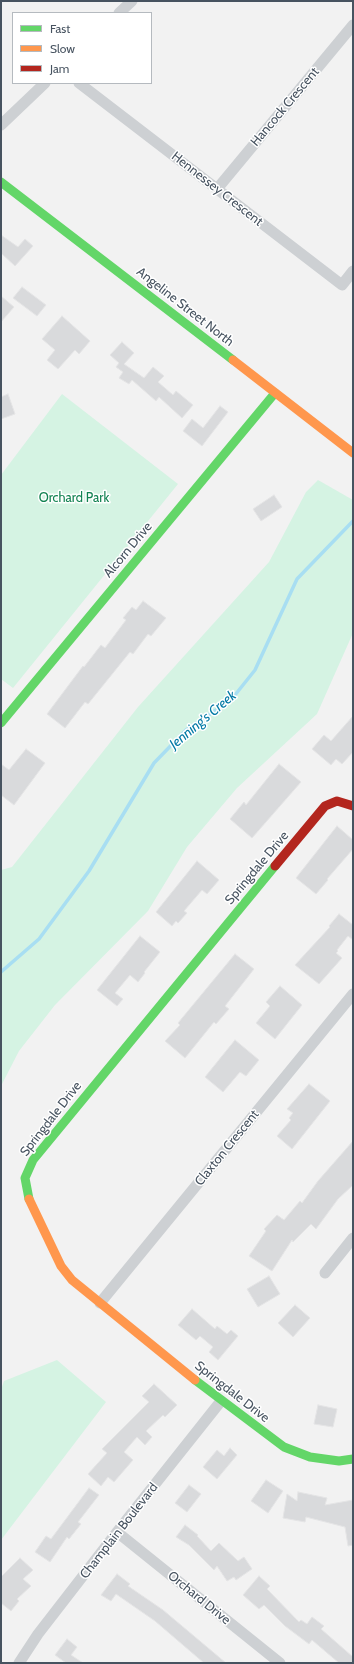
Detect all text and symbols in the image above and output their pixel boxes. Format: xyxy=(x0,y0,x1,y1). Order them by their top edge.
legend xyxy=(12,12,152,84)
text: Fast xyxy=(50,21,70,36)
text: Slow xyxy=(50,41,75,56)
text: Jam xyxy=(50,61,69,76)
street label: Hancock Crescent xyxy=(248,64,322,150)
street label: Hennessey Crescent xyxy=(168,149,266,229)
street label: Angeline Street North xyxy=(133,264,237,350)
park label: Orchard Park xyxy=(39,490,109,506)
street label: Alcorn Drive xyxy=(100,519,156,581)
water label: Jenning's Creek xyxy=(166,687,240,753)
street label: Springdale Drive xyxy=(222,828,292,908)
street label: Springdale Drive xyxy=(17,1079,85,1159)
street label: Claxton Crescent xyxy=(192,1107,262,1189)
street label: Springdale Drive xyxy=(192,1358,272,1426)
street label: Champlain Boulevard xyxy=(77,1480,161,1582)
street label: Orchard Drive xyxy=(164,1568,234,1628)

